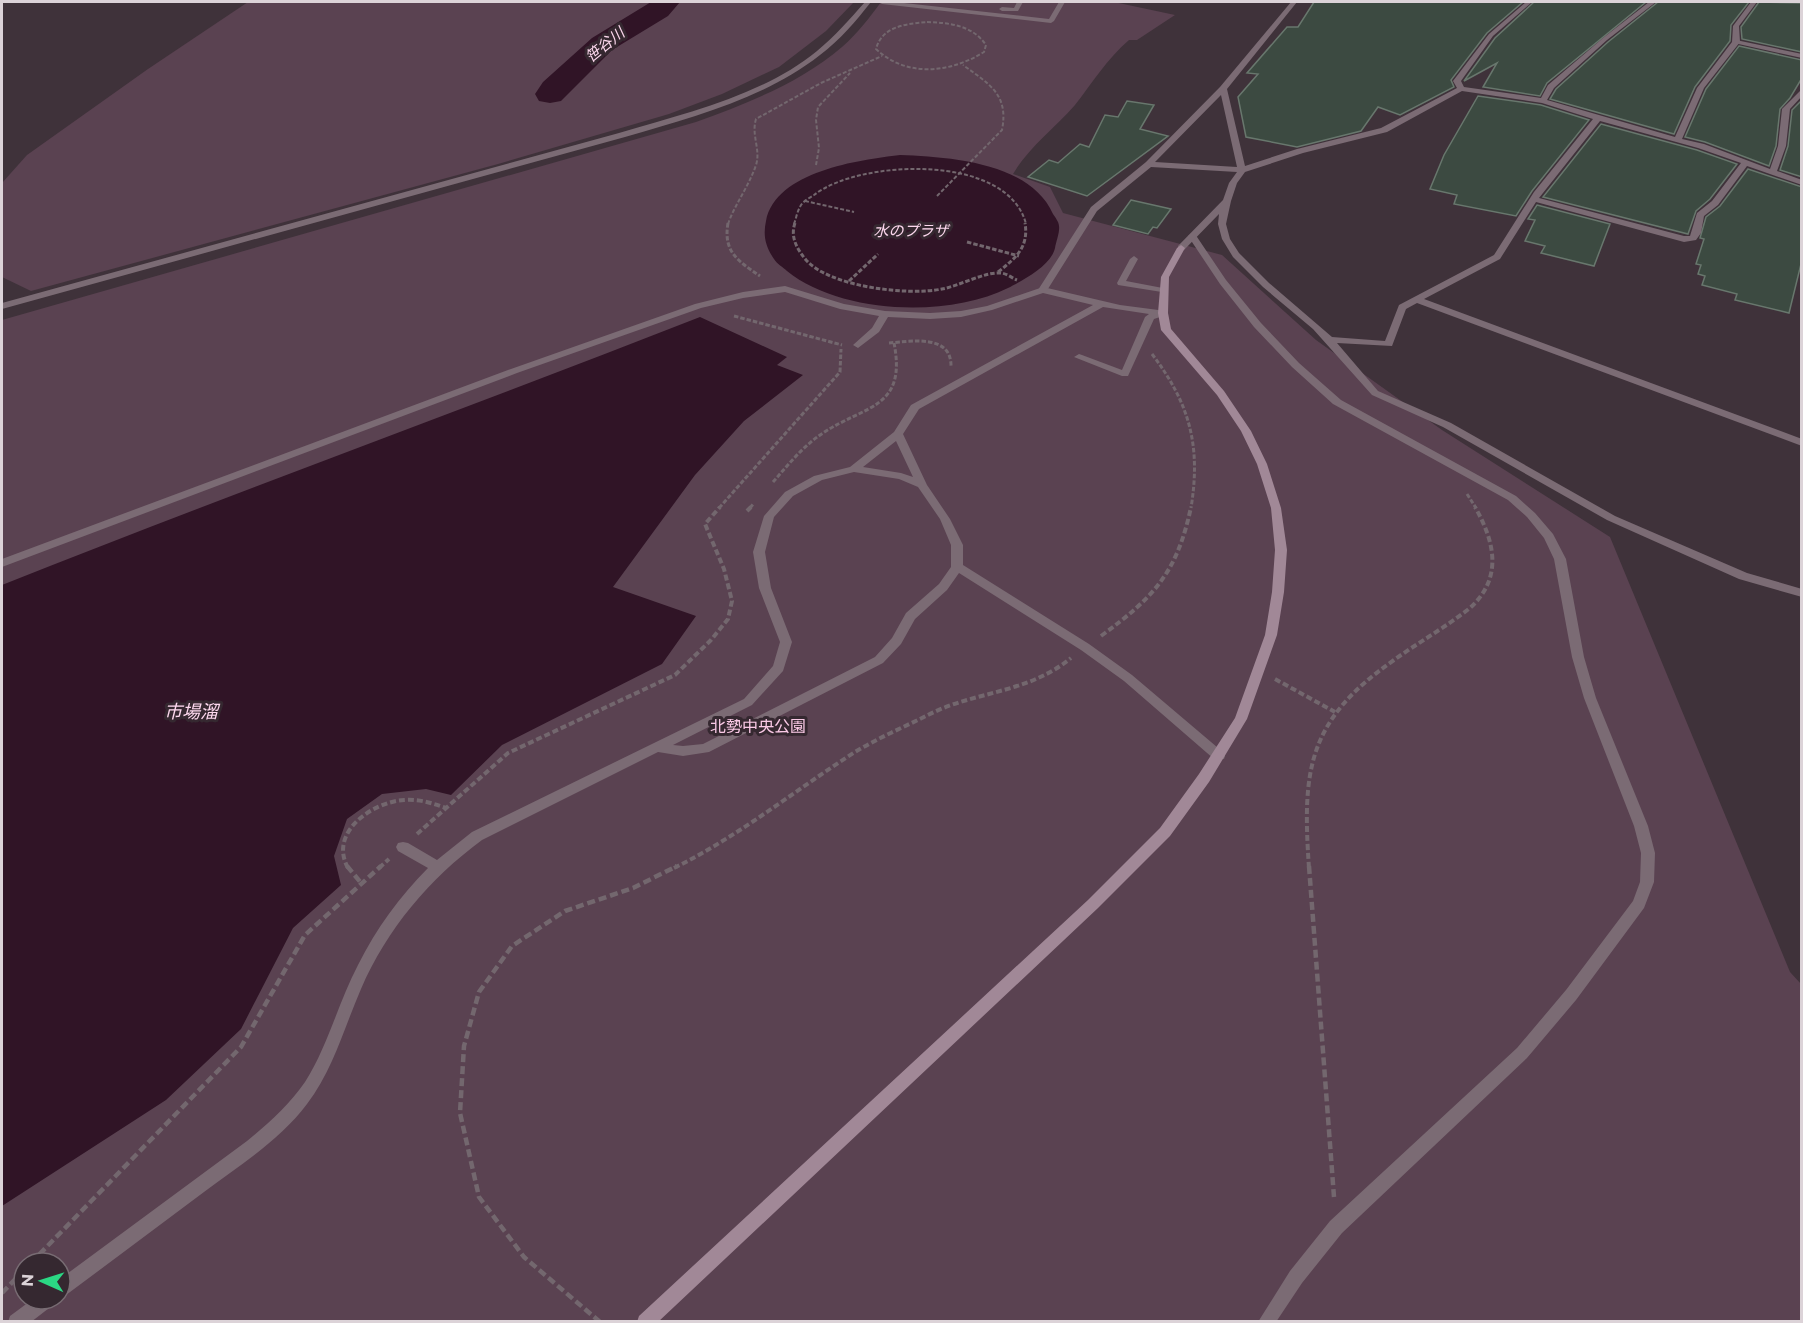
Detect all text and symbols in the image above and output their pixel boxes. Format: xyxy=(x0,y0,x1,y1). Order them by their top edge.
water label: 笹谷川 xyxy=(581,22,630,66)
water label: 水のプラザ xyxy=(873,221,950,240)
water label: 市場溜 xyxy=(164,701,221,723)
park label: 北勢中央公園 xyxy=(710,717,806,736)
north arrow xyxy=(12,1251,72,1311)
text: N xyxy=(18,1273,37,1287)

